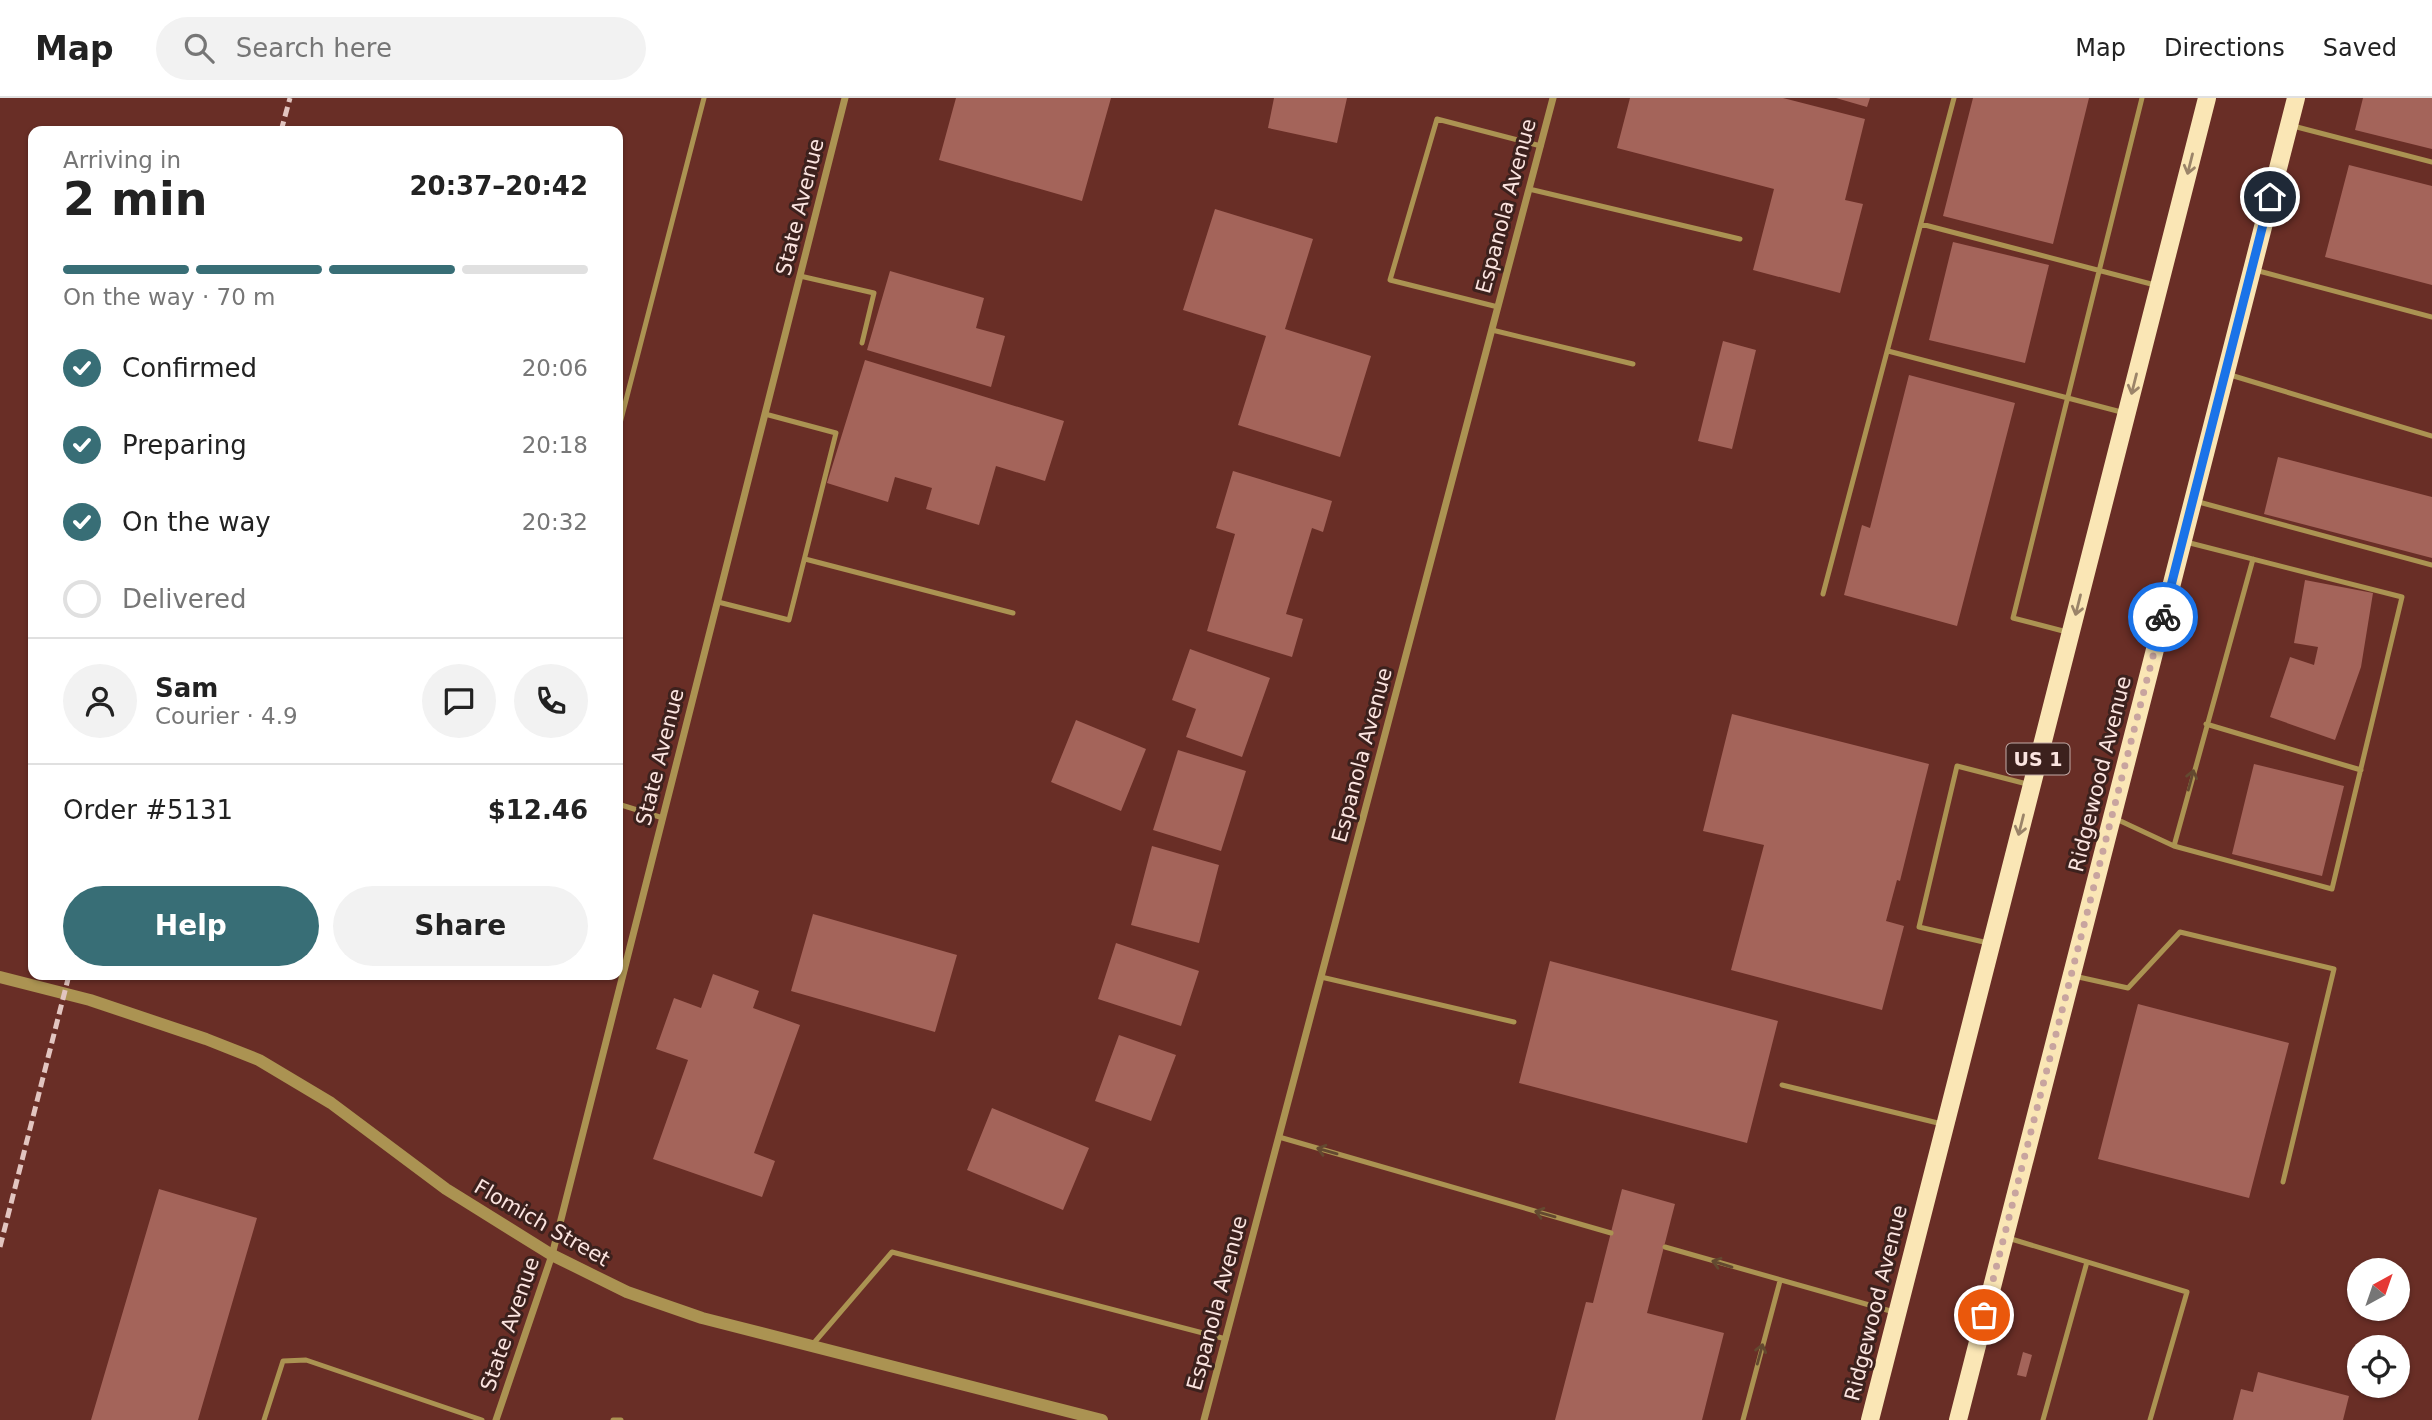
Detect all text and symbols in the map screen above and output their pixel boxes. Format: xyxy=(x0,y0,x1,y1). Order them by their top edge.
search box xyxy=(156,17,646,80)
text: Map xyxy=(35,29,114,68)
icon: search xyxy=(180,29,218,67)
text: Search here xyxy=(236,33,392,63)
text: Map xyxy=(2075,34,2126,62)
text: Directions xyxy=(2164,34,2285,62)
text: Saved xyxy=(2323,34,2397,62)
street label: Espanola Avenue xyxy=(1471,116,1541,296)
street label: State Avenue xyxy=(771,136,829,278)
text: Arriving in xyxy=(63,147,181,173)
one-way arrow xyxy=(2183,152,2196,175)
pin xyxy=(2240,167,2300,227)
text: 20:37–20:42 xyxy=(409,171,588,201)
text: 2 min xyxy=(63,172,207,226)
icon: home xyxy=(2251,178,2289,216)
text: On the way · 70 m xyxy=(63,284,275,310)
icon: check xyxy=(63,349,101,387)
text: Confirmed xyxy=(122,353,257,383)
text: 20:06 xyxy=(522,355,588,381)
one-way arrow xyxy=(2127,373,2140,395)
icon: check xyxy=(63,426,101,464)
text: Preparing xyxy=(122,430,247,460)
text: 20:18 xyxy=(522,432,588,458)
icon: check xyxy=(63,503,101,541)
text: On the way xyxy=(122,507,271,537)
text: 20:32 xyxy=(522,509,588,535)
courier xyxy=(2128,582,2198,652)
text: Delivered xyxy=(122,584,246,614)
one-way arrow xyxy=(2070,594,2083,616)
icon: bike xyxy=(2144,598,2182,636)
button: person xyxy=(63,664,137,738)
button: chat xyxy=(422,664,496,738)
button: phone xyxy=(514,664,588,738)
street label: Espanola Avenue xyxy=(1327,665,1397,845)
text: Sam xyxy=(155,673,218,703)
street label: Ridgewood Avenue xyxy=(2064,674,2136,874)
street label: State Avenue xyxy=(631,686,689,828)
text: Courier · 4.9 xyxy=(155,703,298,729)
road number: US 1 xyxy=(2007,744,2070,774)
one-way arrow xyxy=(2185,769,2198,792)
text: Order #5131 xyxy=(63,795,233,825)
text: $12.46 xyxy=(488,795,588,825)
one-way arrow xyxy=(2014,814,2027,836)
button: Help xyxy=(63,886,319,966)
button: Share xyxy=(333,886,588,966)
one-way arrow xyxy=(1316,1143,1338,1156)
street label: Flomich Street xyxy=(470,1175,614,1271)
street label: Ridgewood Avenue xyxy=(1840,1203,1912,1403)
one-way arrow xyxy=(1534,1207,1557,1220)
street label: Espanola Avenue xyxy=(1182,1213,1252,1393)
street label: State Avenue xyxy=(476,1254,544,1394)
one-way arrow xyxy=(1711,1256,1733,1269)
north arrow xyxy=(2347,1258,2410,1321)
map controls xyxy=(2347,1258,2410,1398)
pin xyxy=(1954,1285,2014,1345)
icon: bag xyxy=(1965,1296,2003,1334)
button: locate xyxy=(2347,1335,2410,1398)
one-way arrow xyxy=(1755,1343,1768,1365)

